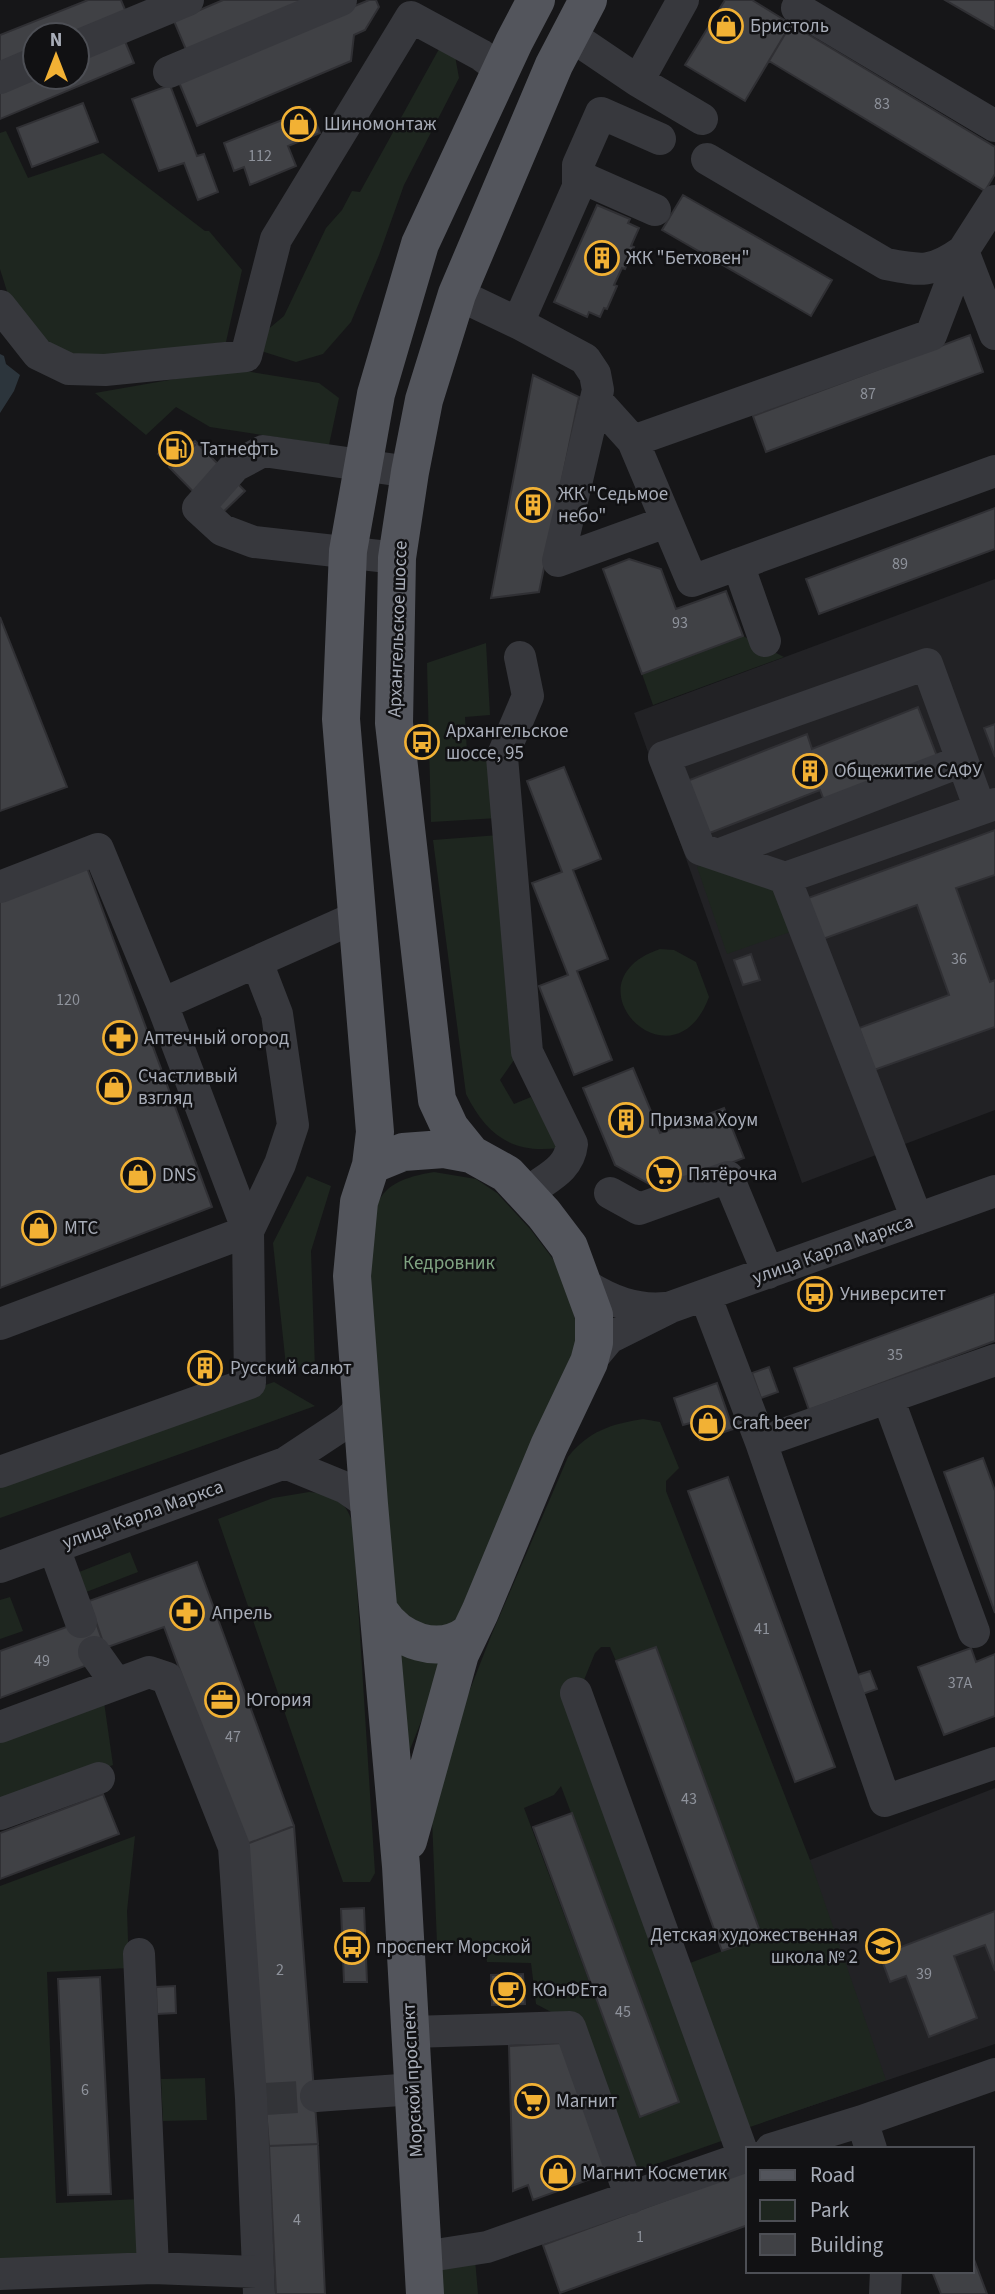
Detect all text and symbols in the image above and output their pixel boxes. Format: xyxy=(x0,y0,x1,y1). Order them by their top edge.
shop icon: Бристоль xyxy=(707,7,745,45)
place label: Бристоль xyxy=(750,13,829,40)
north arrow xyxy=(21,21,91,91)
text: N xyxy=(50,27,62,54)
house number: 83 xyxy=(874,93,890,115)
shop icon: Шиномонтаж xyxy=(280,105,318,143)
place label: Шиномонтаж xyxy=(324,111,436,138)
house number: 112 xyxy=(248,145,272,167)
building icon: ЖК "Бетховен" xyxy=(583,239,621,277)
place label: ЖК "Бетховен" xyxy=(626,245,750,272)
house number: 87 xyxy=(860,383,876,405)
fuel station icon: Татнефть xyxy=(157,430,195,468)
place label: Татнефть xyxy=(200,436,279,463)
place label: ЖК "Седьмое небо" xyxy=(558,481,668,530)
building icon: ЖК "Седьмое небо" xyxy=(514,486,552,524)
street label: Архангельское шоссе xyxy=(381,540,415,718)
house number: 89 xyxy=(892,553,908,575)
house number: 93 xyxy=(672,612,688,634)
place label: Архангельское шоссе, 95 xyxy=(446,718,568,767)
bus stop icon: Архангельское шоссе, 95 xyxy=(403,723,441,761)
building icon: Общежитие САФУ xyxy=(791,752,829,790)
place label: Общежитие САФУ xyxy=(834,758,982,785)
house number: 36 xyxy=(951,948,967,970)
house number: 120 xyxy=(56,989,80,1011)
pharmacy icon: Аптечный огород xyxy=(101,1019,139,1057)
place label: Аптечный огород xyxy=(144,1025,289,1052)
place label: Счастливый взгляд xyxy=(138,1063,238,1112)
shop icon: Счастливый взгляд xyxy=(95,1068,133,1106)
building icon: Призма Хоум xyxy=(607,1101,645,1139)
place label: Призма Хоум xyxy=(650,1107,758,1134)
supermarket icon: Пятёрочка xyxy=(645,1155,683,1193)
shop icon: DNS xyxy=(119,1156,157,1194)
place label: Пятёрочка xyxy=(688,1161,777,1188)
place label: DNS xyxy=(162,1162,196,1189)
street label: улица Карла Маркса xyxy=(749,1208,917,1292)
shop icon: МТС xyxy=(20,1209,58,1247)
place label: МТС xyxy=(64,1215,99,1242)
park label: Кедровник xyxy=(403,1250,496,1277)
bus stop icon: Университет xyxy=(796,1275,834,1313)
place label: Университет xyxy=(840,1281,946,1308)
house number: 35 xyxy=(887,1344,903,1366)
building icon: Русский салют xyxy=(186,1349,224,1387)
place label: Русский салют xyxy=(230,1355,352,1382)
shop icon: Craft beer xyxy=(689,1404,727,1442)
place label: Craft beer xyxy=(732,1410,810,1437)
street label: улица Карла Маркса xyxy=(59,1473,227,1557)
pharmacy icon: Апрель xyxy=(168,1594,206,1632)
place label: Апрель xyxy=(212,1600,272,1627)
house number: 41 xyxy=(754,1618,770,1640)
house number: 49 xyxy=(34,1650,50,1672)
house number: 37А xyxy=(948,1672,973,1694)
office icon: Югория xyxy=(203,1681,241,1719)
place label: Югория xyxy=(246,1687,312,1714)
house number: 47 xyxy=(225,1726,241,1748)
house number: 43 xyxy=(681,1788,697,1810)
place label: Детская художественная школа № 2 xyxy=(650,1922,858,1971)
school or university icon: Детская художественная школа № 2 xyxy=(864,1927,902,1965)
bus stop icon: проспект Морской xyxy=(333,1928,371,1966)
place label: проспект Морской xyxy=(376,1934,531,1961)
house number: 2 xyxy=(276,1959,284,1981)
house number: 39 xyxy=(916,1963,932,1985)
cafe icon: КОнФЕта xyxy=(489,1971,527,2009)
place label: КОнФЕта xyxy=(532,1977,608,2004)
house number: 45 xyxy=(615,2001,631,2023)
street label: Морской проспект xyxy=(395,2002,431,2158)
house number: 6 xyxy=(81,2079,89,2101)
supermarket icon: Магнит xyxy=(513,2082,551,2120)
place label: Магнит xyxy=(556,2088,618,2115)
legend xyxy=(746,2147,974,2273)
shop icon: Магнит Косметик xyxy=(539,2154,577,2192)
place label: Магнит Косметик xyxy=(582,2160,728,2187)
text: Road xyxy=(810,2160,855,2190)
text: Park xyxy=(810,2195,850,2225)
house number: 4 xyxy=(293,2209,301,2231)
house number: 1 xyxy=(636,2226,644,2248)
text: Building xyxy=(810,2230,884,2260)

